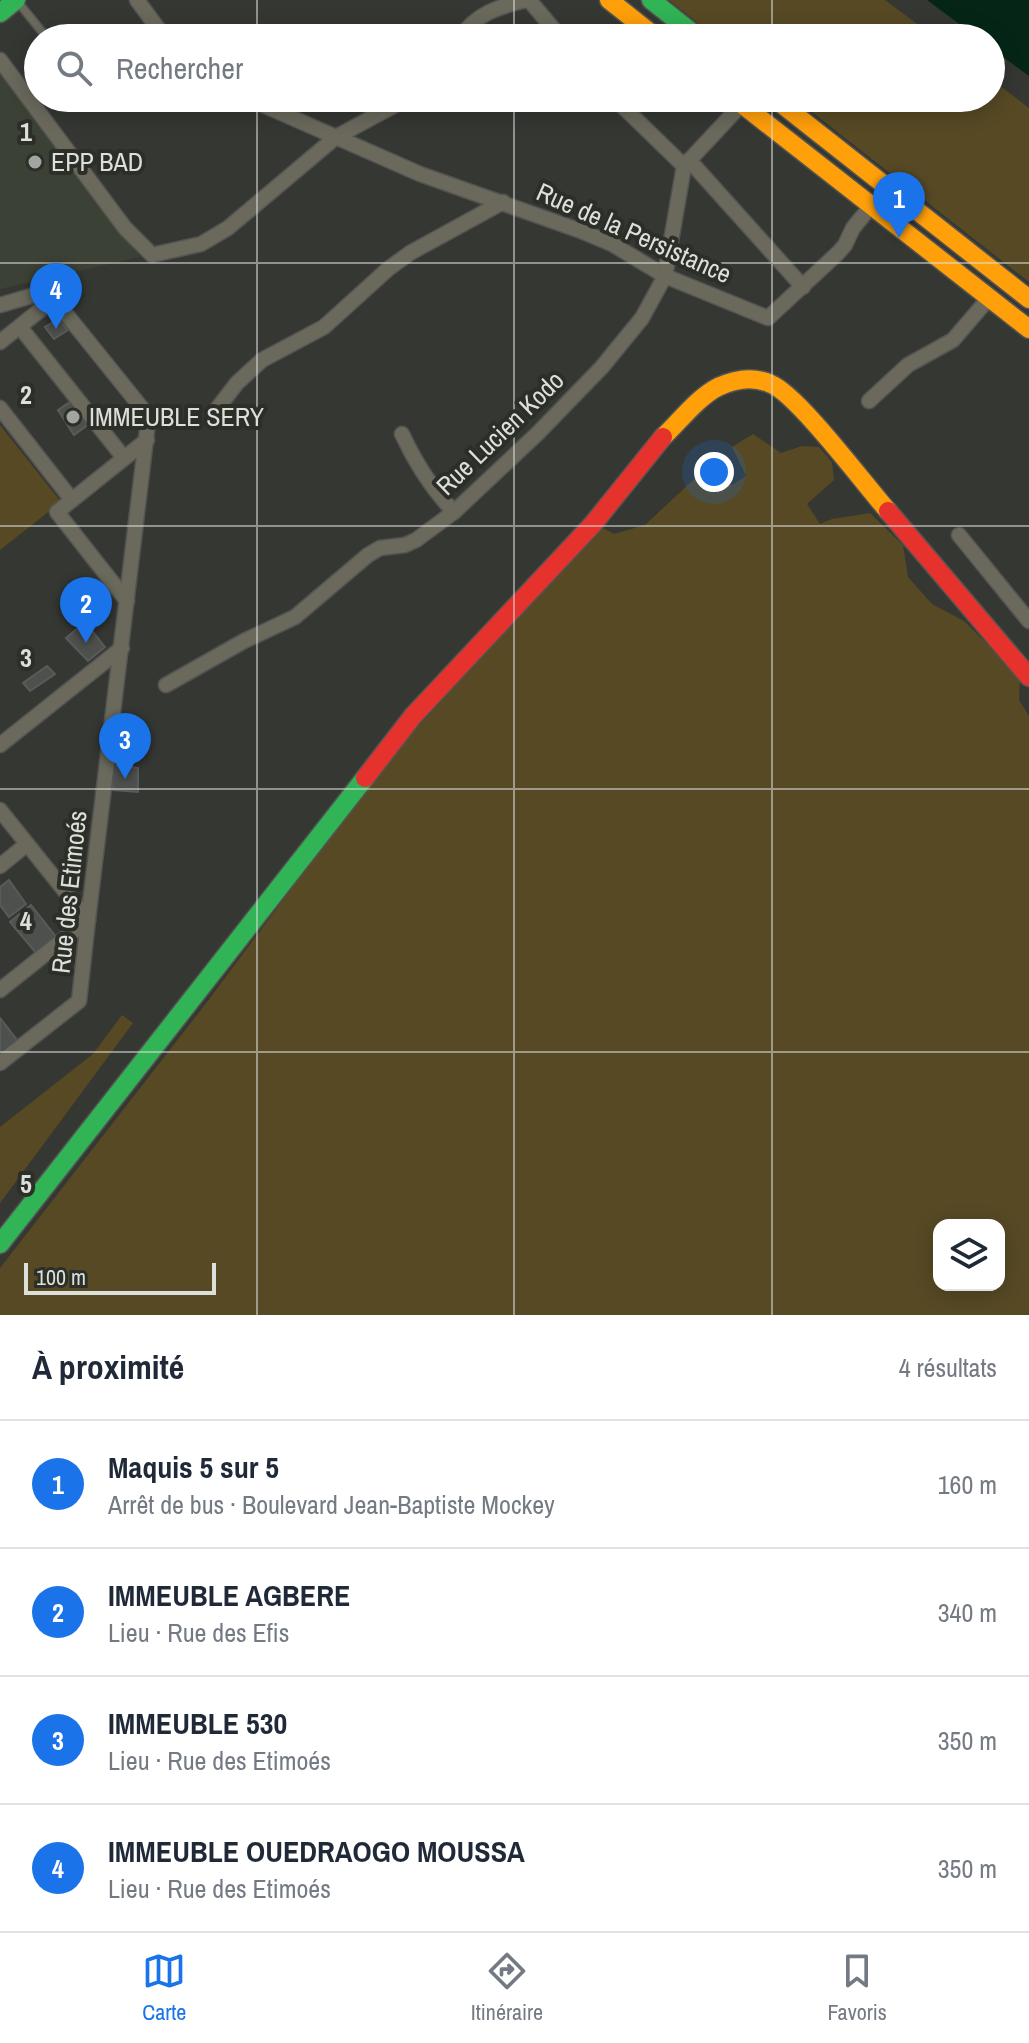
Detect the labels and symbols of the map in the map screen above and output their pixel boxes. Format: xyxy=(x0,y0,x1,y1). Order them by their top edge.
text: 1 xyxy=(20,114,32,149)
place label: EPP BAD xyxy=(51,144,143,179)
marker: EPP BAD xyxy=(26,153,44,171)
pin: 1 xyxy=(873,172,925,238)
street label: Rue de la Persistance xyxy=(531,174,737,291)
pin: 4 xyxy=(30,263,82,329)
street label: Rue Lucien Kodo xyxy=(428,363,571,502)
text: 2 xyxy=(20,377,32,412)
place label: IMMEUBLE SERY xyxy=(89,399,265,434)
marker: IMMEUBLE SERY xyxy=(64,408,82,426)
your location xyxy=(694,452,734,492)
pin: 2 xyxy=(60,577,112,643)
text: 3 xyxy=(20,640,32,675)
pin: 3 xyxy=(99,713,151,779)
street label: Rue des Etimoés xyxy=(43,809,94,975)
text: 4 xyxy=(20,903,32,938)
text: 5 xyxy=(20,1166,32,1201)
scale bar xyxy=(24,1259,216,1295)

